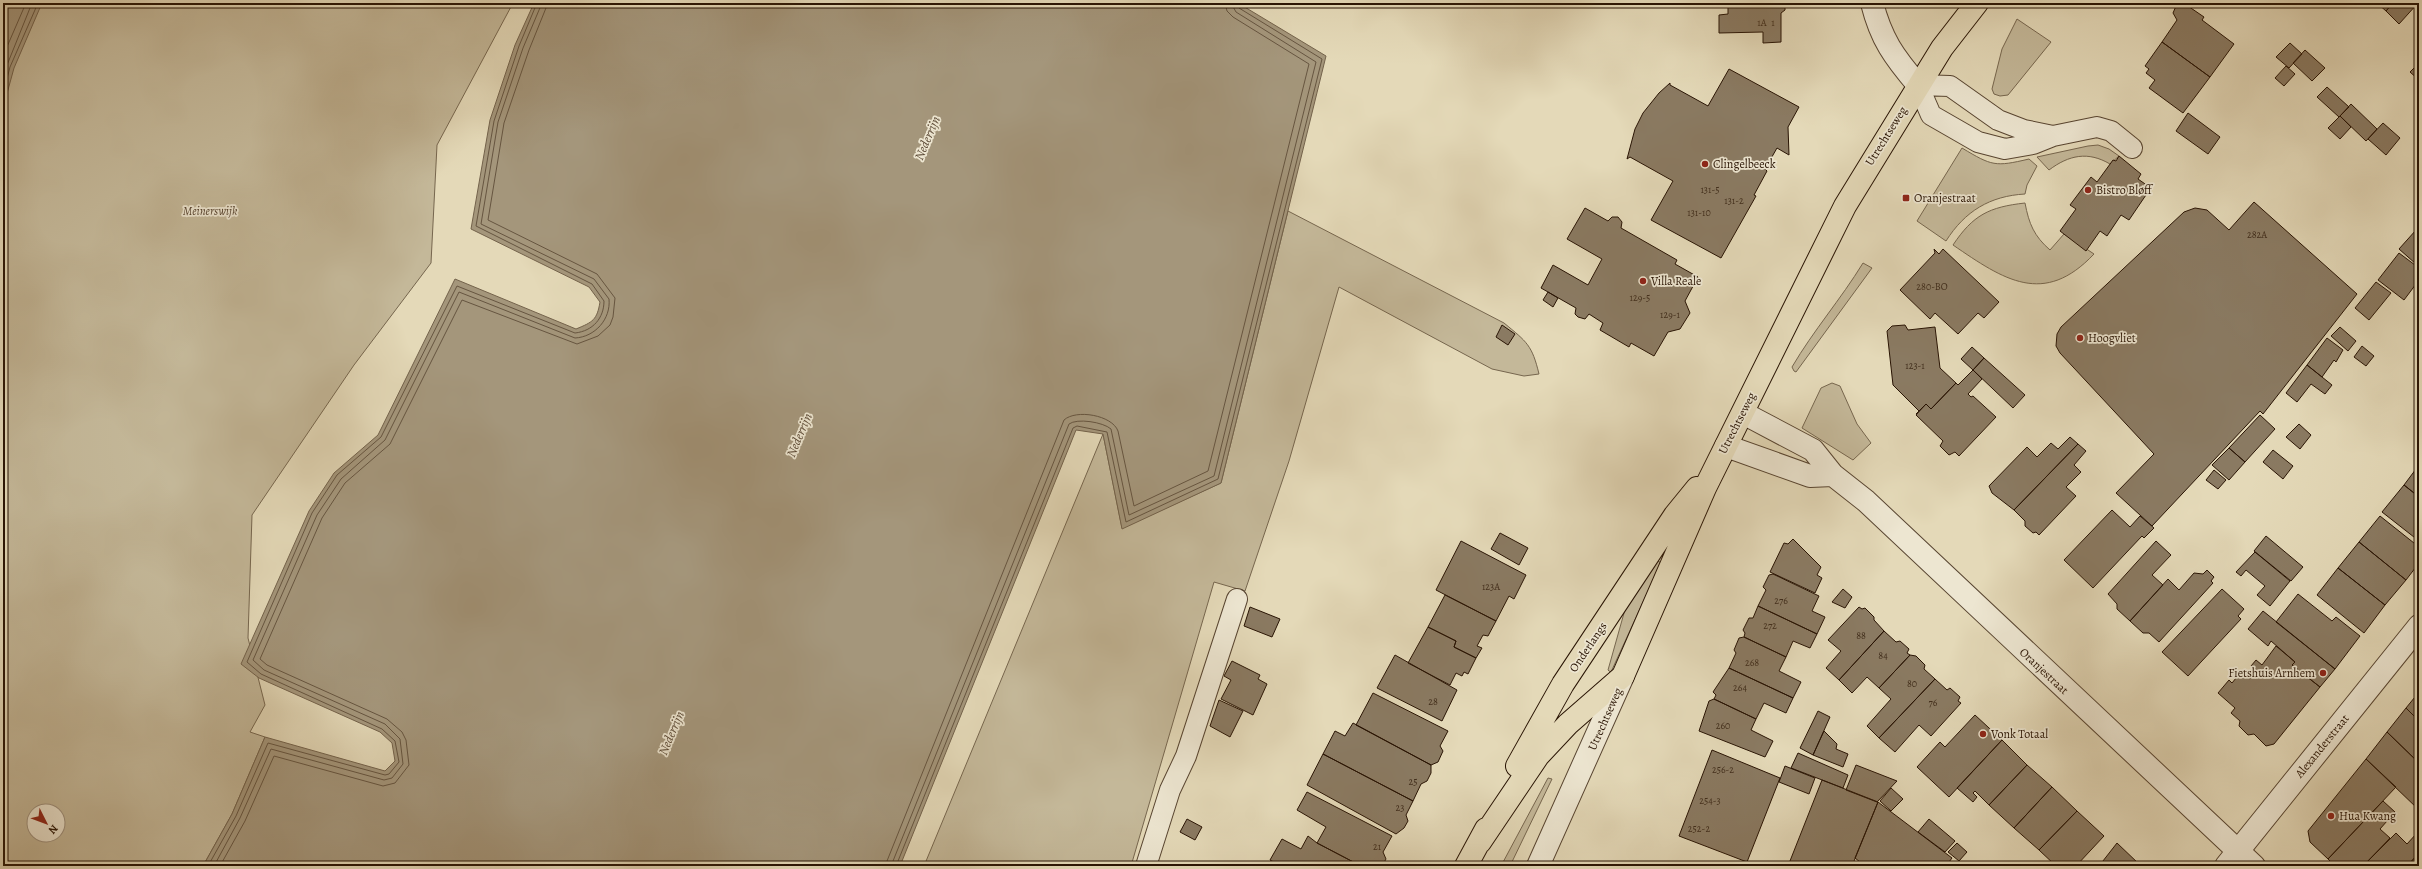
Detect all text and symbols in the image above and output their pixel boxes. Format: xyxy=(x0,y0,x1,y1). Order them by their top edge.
house number: 1A xyxy=(1757,16,1767,29)
house number: 1 xyxy=(1771,16,1775,29)
street label: Utrechtseweg xyxy=(1861,103,1911,169)
water label: Nederrijn xyxy=(910,113,944,163)
place label: Clingelbeeck xyxy=(1713,156,1776,172)
marker: Clingelbeeck xyxy=(1700,159,1710,169)
place label: Bistro Bløff xyxy=(2096,182,2154,198)
house number: 131-5 xyxy=(1700,183,1720,196)
marker: Bistro Bløff xyxy=(2083,185,2093,195)
place label: Oranjestraat xyxy=(1914,190,1976,206)
marker: Oranjestraat xyxy=(1901,193,1911,203)
house number: 131-2 xyxy=(1724,194,1744,207)
park label: Meinerswijk xyxy=(183,203,238,219)
house number: 131-10 xyxy=(1687,206,1711,219)
house number: 282A xyxy=(2247,228,2267,241)
place label: Villa Reale xyxy=(1650,273,1701,289)
marker: Villa Reale xyxy=(1638,276,1648,286)
house number: 280-BO xyxy=(1916,280,1948,293)
house number: 129-5 xyxy=(1630,291,1650,304)
house number: 129-1 xyxy=(1660,308,1681,321)
place label: Hoogvliet xyxy=(2088,330,2136,346)
marker: Hoogvliet xyxy=(2075,333,2085,343)
house number: 123-1 xyxy=(1905,359,1925,372)
street label: Utrechtseweg xyxy=(1715,389,1759,457)
water label: Nederrijn xyxy=(782,410,816,460)
house number: 123A xyxy=(1482,580,1500,593)
house number: 276 xyxy=(1774,594,1788,607)
street label: Onderlangs xyxy=(1565,619,1611,675)
house number: 272 xyxy=(1763,619,1777,632)
house number: 88 xyxy=(1856,629,1866,642)
street label: Oranjestraat xyxy=(2016,644,2072,698)
house number: 84 xyxy=(1878,649,1888,662)
house number: 268 xyxy=(1745,656,1759,669)
place label: Fietshuis Arnhem xyxy=(2228,665,2315,681)
marker: Fietshuis Arnhem xyxy=(2318,668,2328,678)
house number: 80 xyxy=(1907,677,1917,690)
house number: 264 xyxy=(1733,681,1747,694)
street label: Utrechtseweg xyxy=(1584,685,1626,753)
house number: 28 xyxy=(1428,695,1438,708)
house number: 76 xyxy=(1929,696,1938,709)
water label: Nederrijn xyxy=(654,708,688,758)
street label: Alexanderstraat xyxy=(2291,711,2353,782)
house number: 260 xyxy=(1716,719,1730,732)
place label: Vonk Totaal xyxy=(1990,726,2048,742)
marker: Vonk Totaal xyxy=(1978,729,1988,739)
house number: 256-2 xyxy=(1712,763,1734,776)
house number: 25 xyxy=(1408,775,1418,788)
house number: 254-3 xyxy=(1699,794,1721,807)
house number: 23 xyxy=(1396,801,1404,814)
north arrow xyxy=(26,803,66,843)
place label: Hua Kwang xyxy=(2339,808,2396,824)
marker: Hua Kwang xyxy=(2326,811,2336,821)
text: N xyxy=(45,821,61,837)
house number: 252-2 xyxy=(1688,822,1710,835)
house number: 21 xyxy=(1373,840,1382,853)

